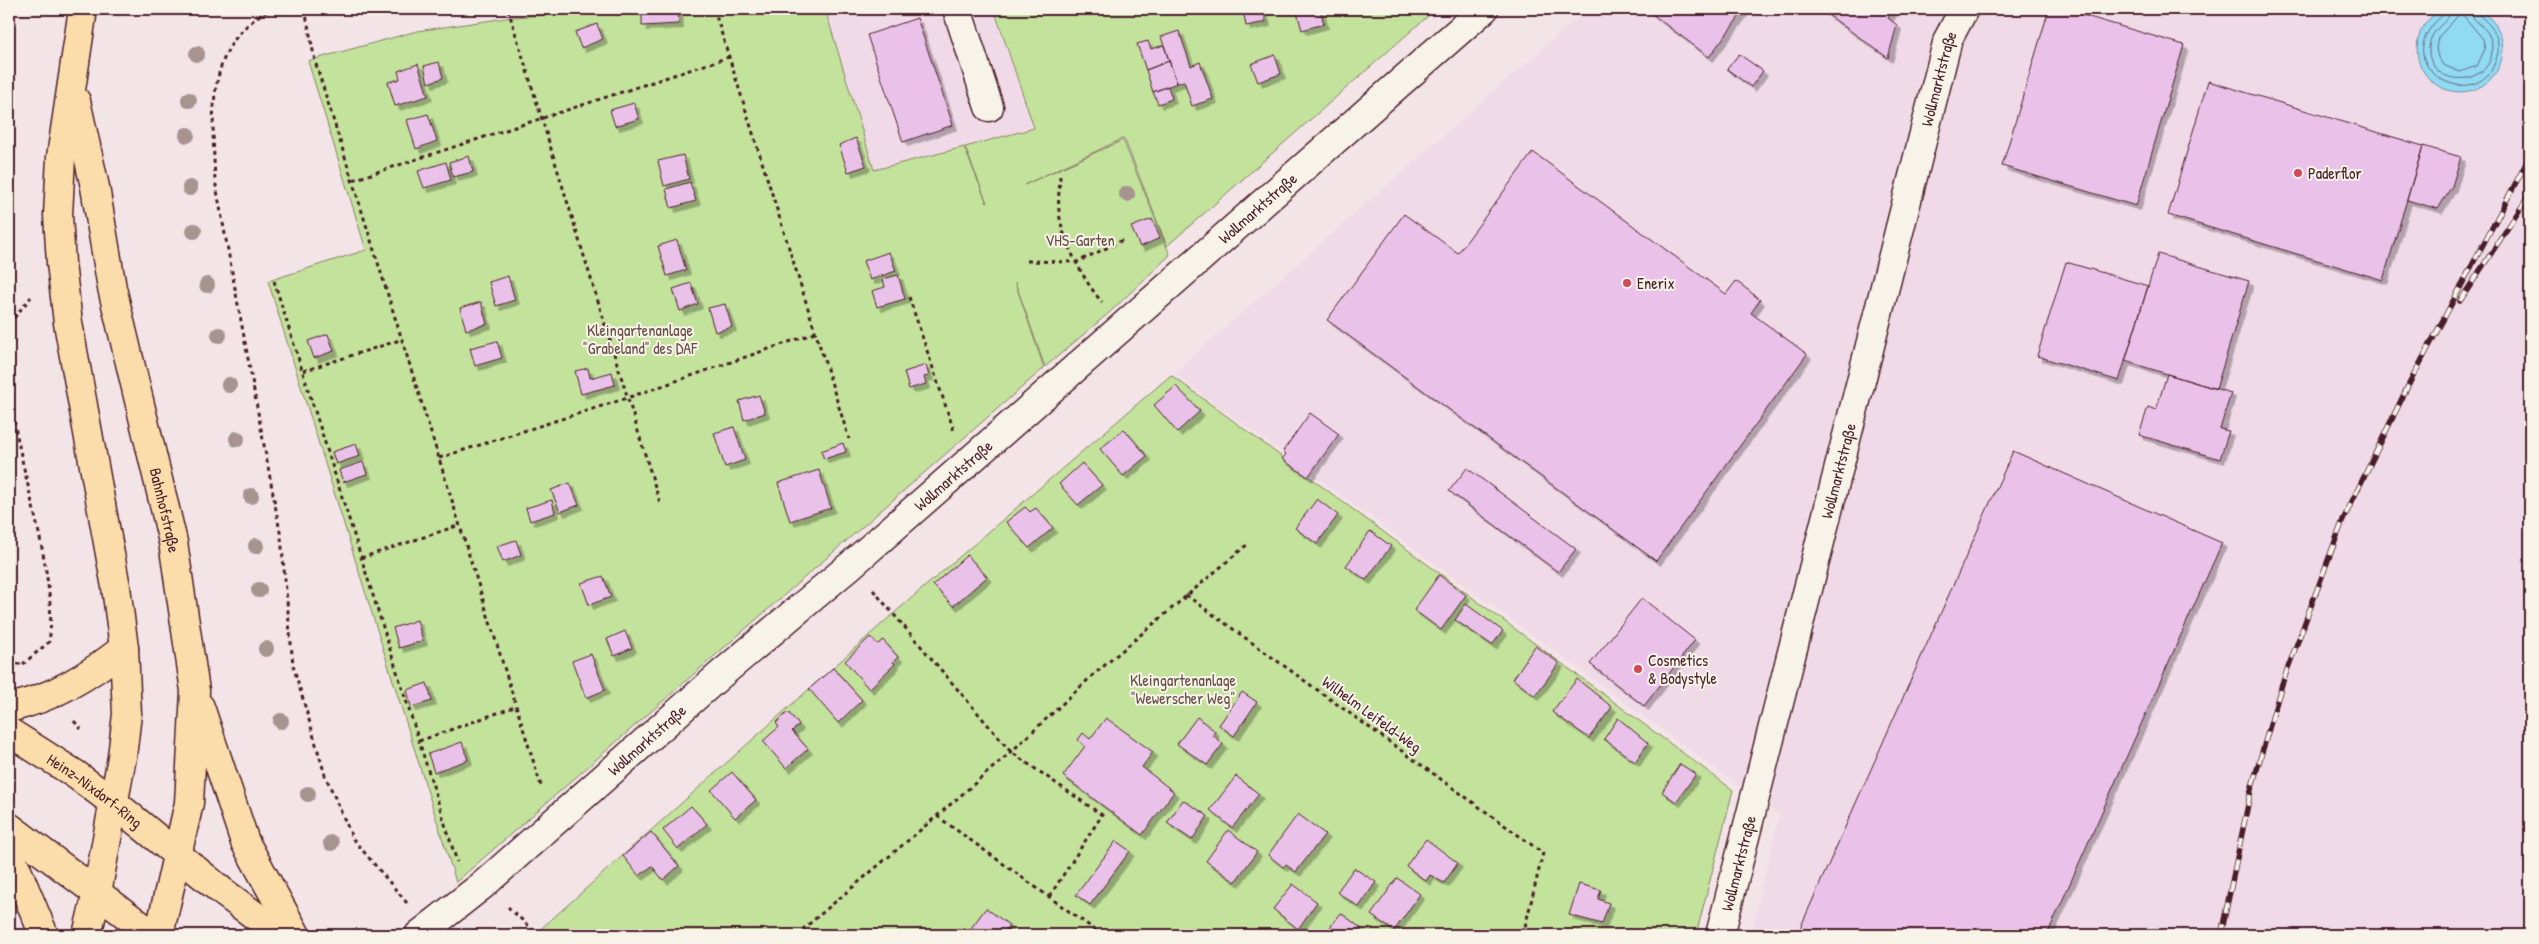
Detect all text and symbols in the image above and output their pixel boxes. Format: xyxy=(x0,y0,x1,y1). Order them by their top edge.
street label: Wollmarktstraße xyxy=(1915,26,1962,128)
place label: Paderflor xyxy=(2308,162,2362,184)
street label: Wollmarktstraße xyxy=(1214,167,1302,248)
marker: Paderflor xyxy=(2292,167,2304,179)
park label: VHS-Garten xyxy=(1045,229,1115,251)
place label: Enerix xyxy=(1637,272,1675,294)
marker: Enerix xyxy=(1621,277,1633,289)
park label: Kleingartenanlage "Grabeland" des DAF xyxy=(583,319,698,359)
street label: Wollmarktstraße xyxy=(1815,420,1861,521)
street label: Wollmarktstraße xyxy=(909,434,998,516)
street label: Bahnhofstraße xyxy=(145,466,185,555)
place label: Cosmetics & Bodystyle xyxy=(1648,649,1717,689)
marker: Cosmetics & Bodystyle xyxy=(1632,663,1644,675)
park label: Kleingartenanlage "Wewerscher Weg" xyxy=(1130,669,1237,709)
street label: Wilhelm Leifeld-Weg xyxy=(1318,670,1426,758)
street label: Wollmarktstraße xyxy=(603,699,691,781)
street label: Heinz-Nixdorf-Ring xyxy=(43,748,147,833)
street label: Wollmarktstraße xyxy=(1716,813,1761,913)

